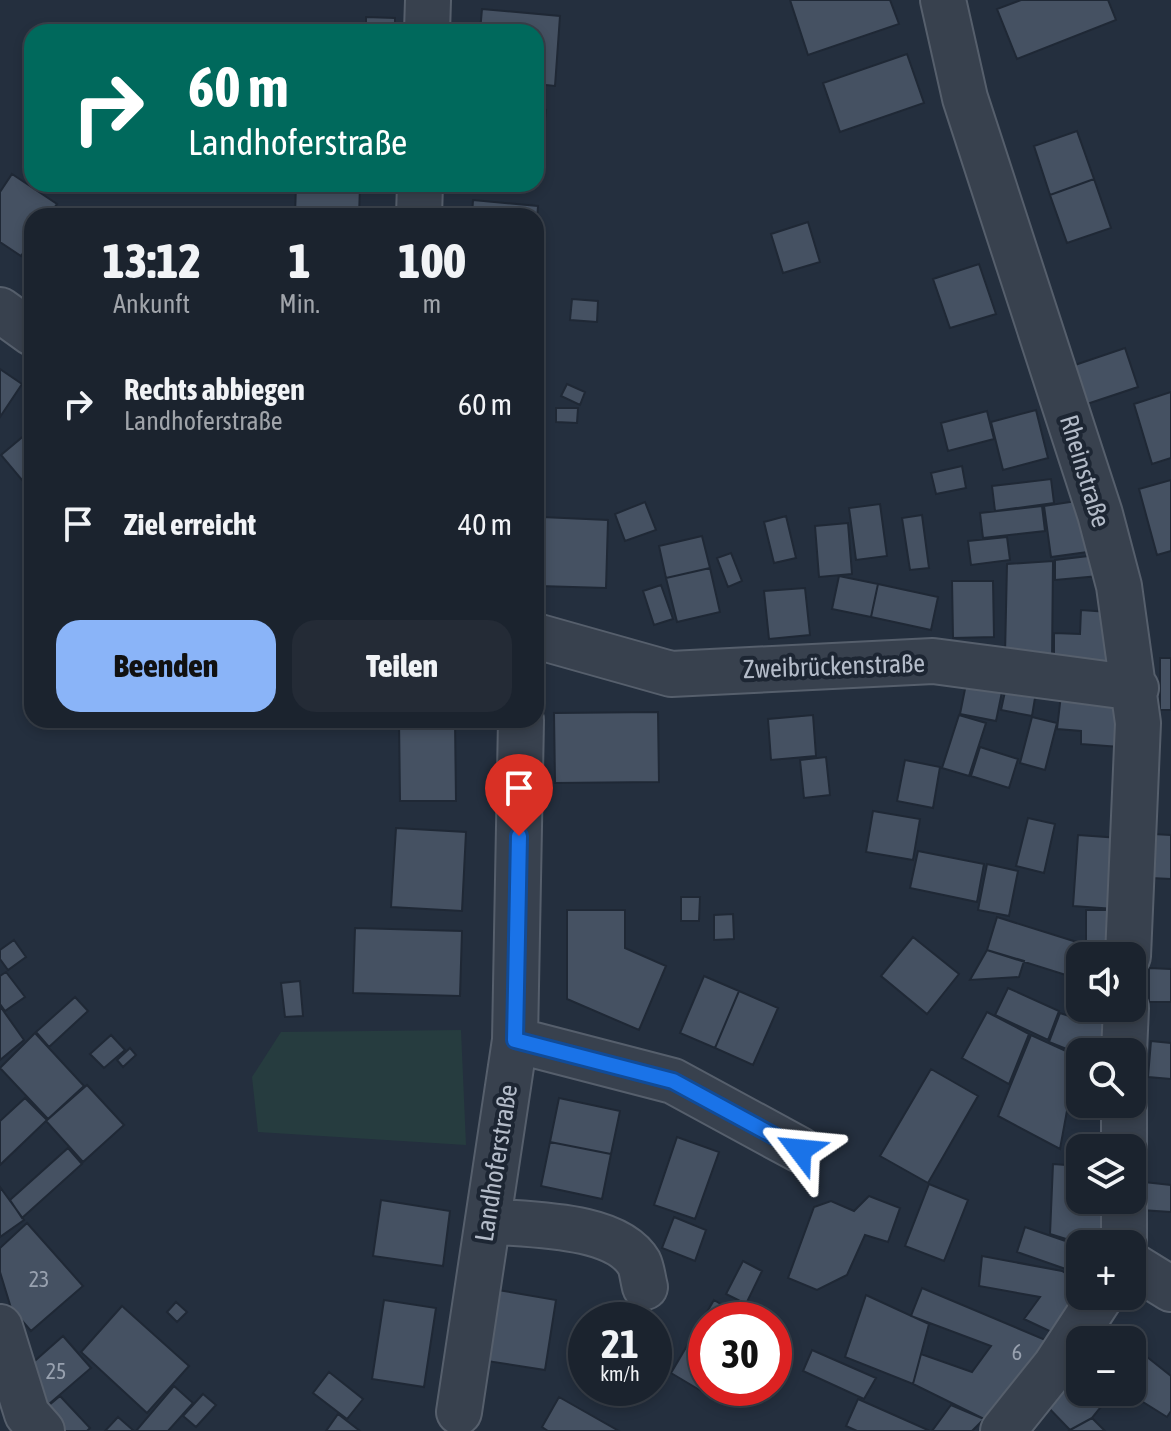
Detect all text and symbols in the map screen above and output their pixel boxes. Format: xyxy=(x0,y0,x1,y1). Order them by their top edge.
text: 60 m xyxy=(188,55,289,119)
icon: right xyxy=(56,56,160,160)
text: Landhoferstraße xyxy=(188,121,407,163)
text: 13:12 xyxy=(102,233,201,288)
text: 1 xyxy=(288,233,311,288)
text: 100 xyxy=(398,233,466,288)
text: Ankunft xyxy=(113,289,190,319)
text: Min. xyxy=(279,289,320,319)
text: m xyxy=(423,289,441,319)
text: Rechts abbiegen xyxy=(124,372,305,406)
icon: right xyxy=(56,382,100,426)
text: 60 m xyxy=(458,387,512,421)
text: Landhoferstraße xyxy=(124,406,283,436)
street label: Rheinstraße xyxy=(1054,411,1116,531)
icon: arrive xyxy=(56,502,100,546)
text: Ziel erreicht xyxy=(124,507,256,541)
text: 40 m xyxy=(458,507,512,541)
button: Beenden xyxy=(56,620,276,712)
button: Teilen xyxy=(292,620,512,712)
street label: Zweibrückenstraße xyxy=(742,648,926,684)
pin xyxy=(485,754,553,836)
icon: arrive xyxy=(497,766,541,810)
map controls xyxy=(1066,942,1146,1406)
button: sound xyxy=(1066,942,1146,1022)
button: search xyxy=(1066,1038,1146,1118)
street label: Landhoferstraße xyxy=(469,1082,523,1244)
position arrow xyxy=(758,1108,842,1192)
button: layers xyxy=(1066,1134,1146,1214)
button: + xyxy=(1066,1230,1146,1310)
house number: 23 xyxy=(29,1266,49,1292)
speed limit sign: 30 xyxy=(688,1302,792,1406)
text: 21 xyxy=(601,1321,639,1366)
button: − xyxy=(1066,1326,1146,1406)
house number: 6 xyxy=(1012,1339,1022,1365)
house number: 25 xyxy=(46,1358,66,1384)
text: km/h xyxy=(600,1362,640,1385)

